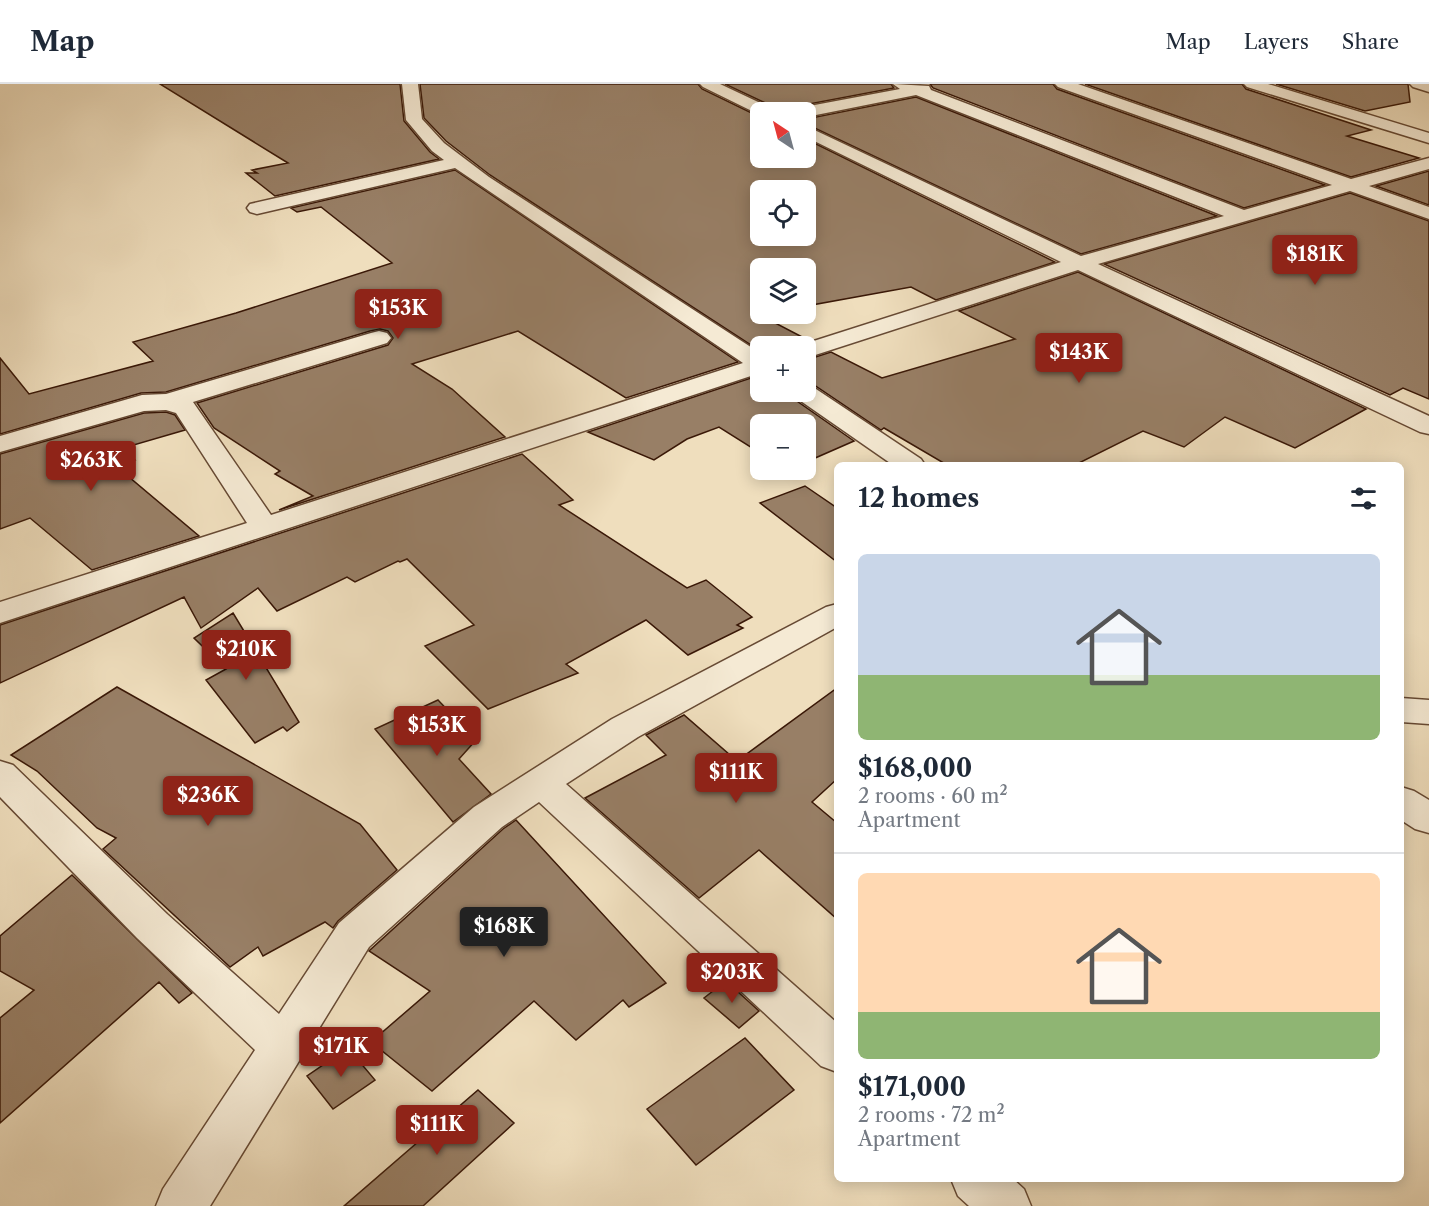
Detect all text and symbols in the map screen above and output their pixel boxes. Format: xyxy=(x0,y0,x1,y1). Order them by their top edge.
text: Map xyxy=(30,24,94,58)
text: Map xyxy=(1166,29,1211,54)
text: Layers xyxy=(1244,29,1309,54)
text: Share xyxy=(1342,29,1399,54)
north arrow xyxy=(750,102,816,168)
map controls xyxy=(750,102,816,480)
button: locate xyxy=(750,180,816,246)
pin: $181K xyxy=(1273,235,1357,286)
text: $181K xyxy=(1286,242,1344,266)
button: layers xyxy=(750,258,816,324)
pin: $153K xyxy=(356,289,440,340)
text: $153K xyxy=(369,296,427,320)
pin: $143K xyxy=(1037,333,1121,384)
button: + xyxy=(750,336,816,402)
text: $143K xyxy=(1049,340,1109,364)
button: − xyxy=(750,414,816,480)
pin: $263K xyxy=(49,441,133,492)
text: $263K xyxy=(60,448,122,472)
text: 12 homes xyxy=(858,482,979,514)
icon: filters xyxy=(1347,482,1380,515)
icon: home xyxy=(1065,593,1173,701)
pin: $210K xyxy=(204,630,288,681)
text: $210K xyxy=(216,637,276,661)
pin: $153K xyxy=(395,706,479,757)
text: $153K xyxy=(408,713,466,737)
text: $168,000 xyxy=(858,752,972,784)
pin: $111K xyxy=(694,753,778,804)
text: $111K xyxy=(709,760,763,784)
pin: $236K xyxy=(166,776,250,827)
text: $236K xyxy=(177,783,239,807)
text: 2 rooms · 60 m² xyxy=(858,784,1008,808)
text: Apartment xyxy=(858,808,961,832)
pin: $168K xyxy=(462,907,546,958)
icon: home xyxy=(1065,912,1173,1020)
text: $168K xyxy=(474,914,534,938)
pin: $203K xyxy=(690,953,774,1004)
text: $203K xyxy=(701,960,764,984)
pin: $171K xyxy=(299,1027,383,1078)
text: $171K xyxy=(313,1034,369,1058)
text: $171,000 xyxy=(858,1071,966,1103)
text: 2 rooms · 72 m² xyxy=(858,1103,1005,1127)
pin: $111K xyxy=(395,1105,479,1156)
text: $111K xyxy=(410,1112,464,1136)
text: Apartment xyxy=(858,1127,961,1151)

